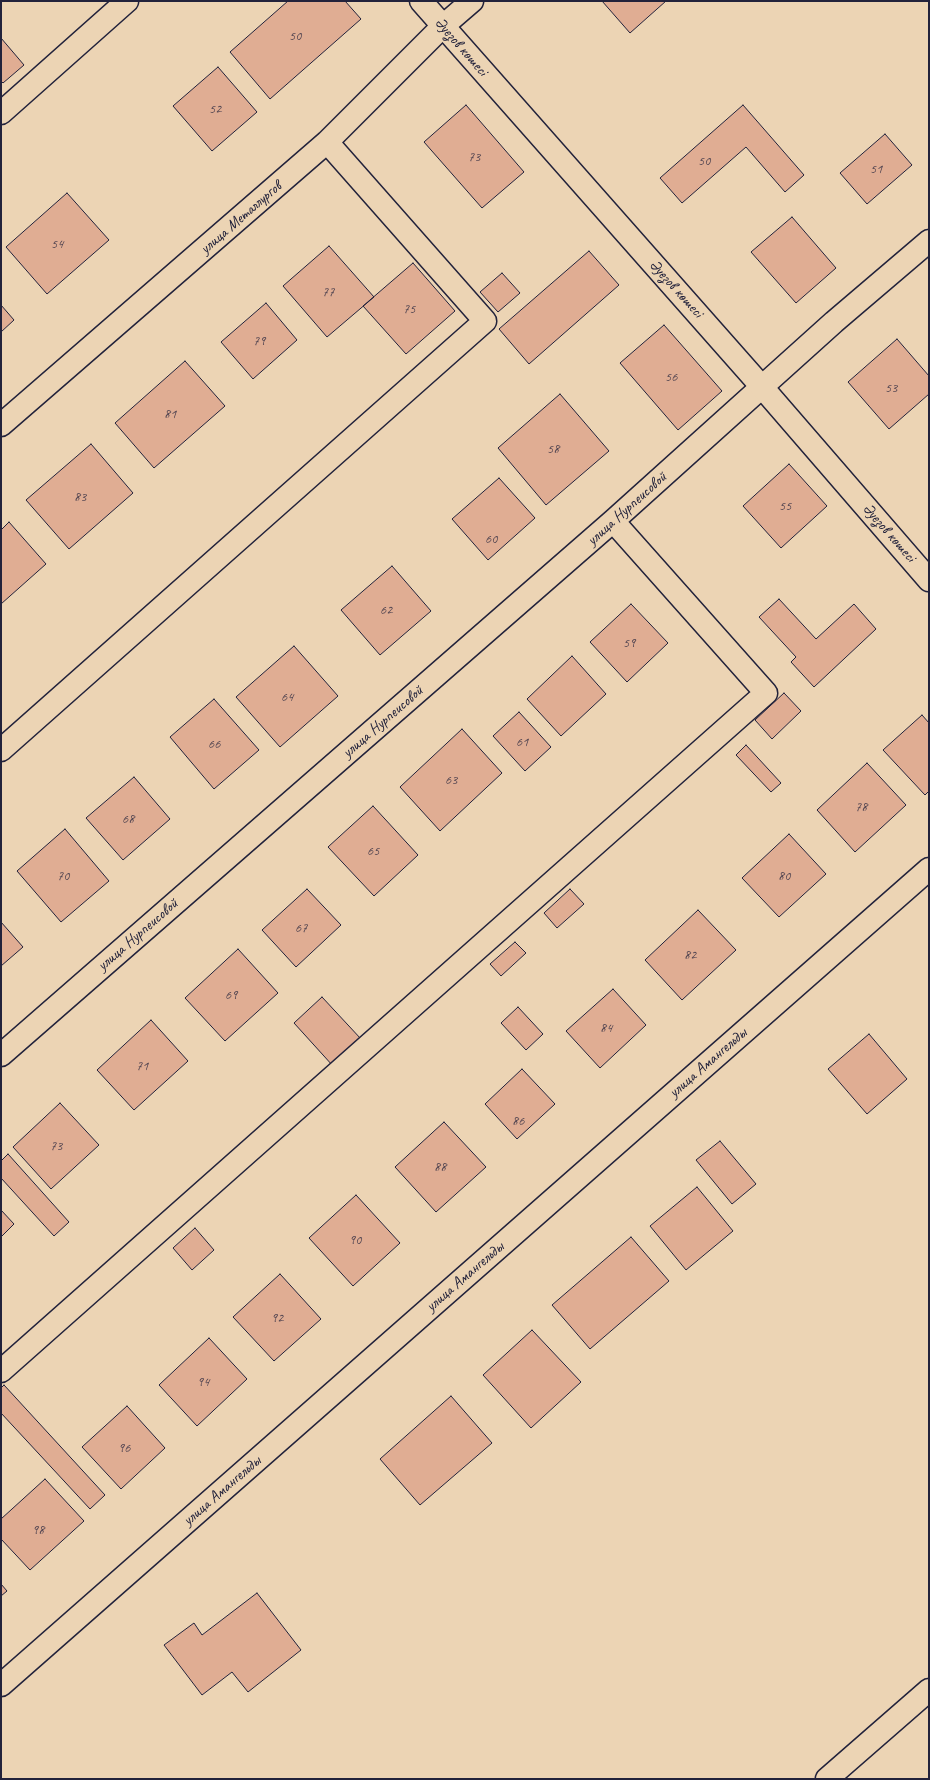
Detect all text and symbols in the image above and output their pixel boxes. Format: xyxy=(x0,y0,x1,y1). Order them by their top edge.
street label: Әуезов көшесі xyxy=(430,14,492,80)
house number: 50 xyxy=(289,28,301,44)
house number: 52 xyxy=(209,101,221,117)
house number: 73 xyxy=(468,149,480,165)
house number: 50 xyxy=(698,153,710,169)
house number: 51 xyxy=(870,161,882,177)
street label: улица Металлургов xyxy=(196,177,286,259)
house number: 54 xyxy=(51,236,63,252)
street label: Әуезов көшесі xyxy=(645,256,707,322)
house number: 77 xyxy=(322,284,334,300)
house number: 75 xyxy=(403,301,415,317)
house number: 79 xyxy=(253,333,265,349)
house number: 56 xyxy=(665,369,677,385)
house number: 53 xyxy=(885,380,897,396)
house number: 81 xyxy=(164,406,176,422)
house number: 58 xyxy=(547,441,559,457)
street label: улица Нурпеисовой xyxy=(583,468,671,550)
house number: 83 xyxy=(74,489,86,505)
house number: 55 xyxy=(779,498,791,514)
street label: Әуезов көшесі xyxy=(858,500,920,566)
house number: 60 xyxy=(485,531,497,547)
house number: 62 xyxy=(380,602,392,618)
house number: 59 xyxy=(623,635,635,651)
street label: улица Нурпеисовой xyxy=(339,682,427,762)
house number: 64 xyxy=(281,689,293,705)
house number: 61 xyxy=(516,734,528,750)
house number: 66 xyxy=(208,736,220,752)
house number: 63 xyxy=(445,772,457,788)
house number: 78 xyxy=(855,799,867,815)
house number: 68 xyxy=(122,811,134,827)
house number: 65 xyxy=(367,843,379,859)
house number: 70 xyxy=(57,868,69,884)
house number: 80 xyxy=(778,868,790,884)
street label: улица Нурпеисовой xyxy=(94,895,182,975)
house number: 67 xyxy=(295,920,307,936)
house number: 82 xyxy=(684,947,696,963)
house number: 69 xyxy=(225,987,237,1003)
house number: 84 xyxy=(600,1020,612,1036)
street label: улица Амангельды xyxy=(665,1024,751,1102)
house number: 71 xyxy=(136,1058,148,1074)
house number: 86 xyxy=(512,1113,524,1129)
house number: 73 xyxy=(50,1138,62,1154)
house number: 88 xyxy=(434,1159,446,1175)
house number: 90 xyxy=(349,1232,361,1248)
street label: улица Амангельды xyxy=(422,1238,508,1316)
house number: 92 xyxy=(271,1310,283,1326)
house number: 94 xyxy=(197,1374,209,1390)
house number: 96 xyxy=(118,1440,130,1456)
street label: улица Амангельды xyxy=(179,1452,265,1530)
house number: 98 xyxy=(32,1522,44,1538)

